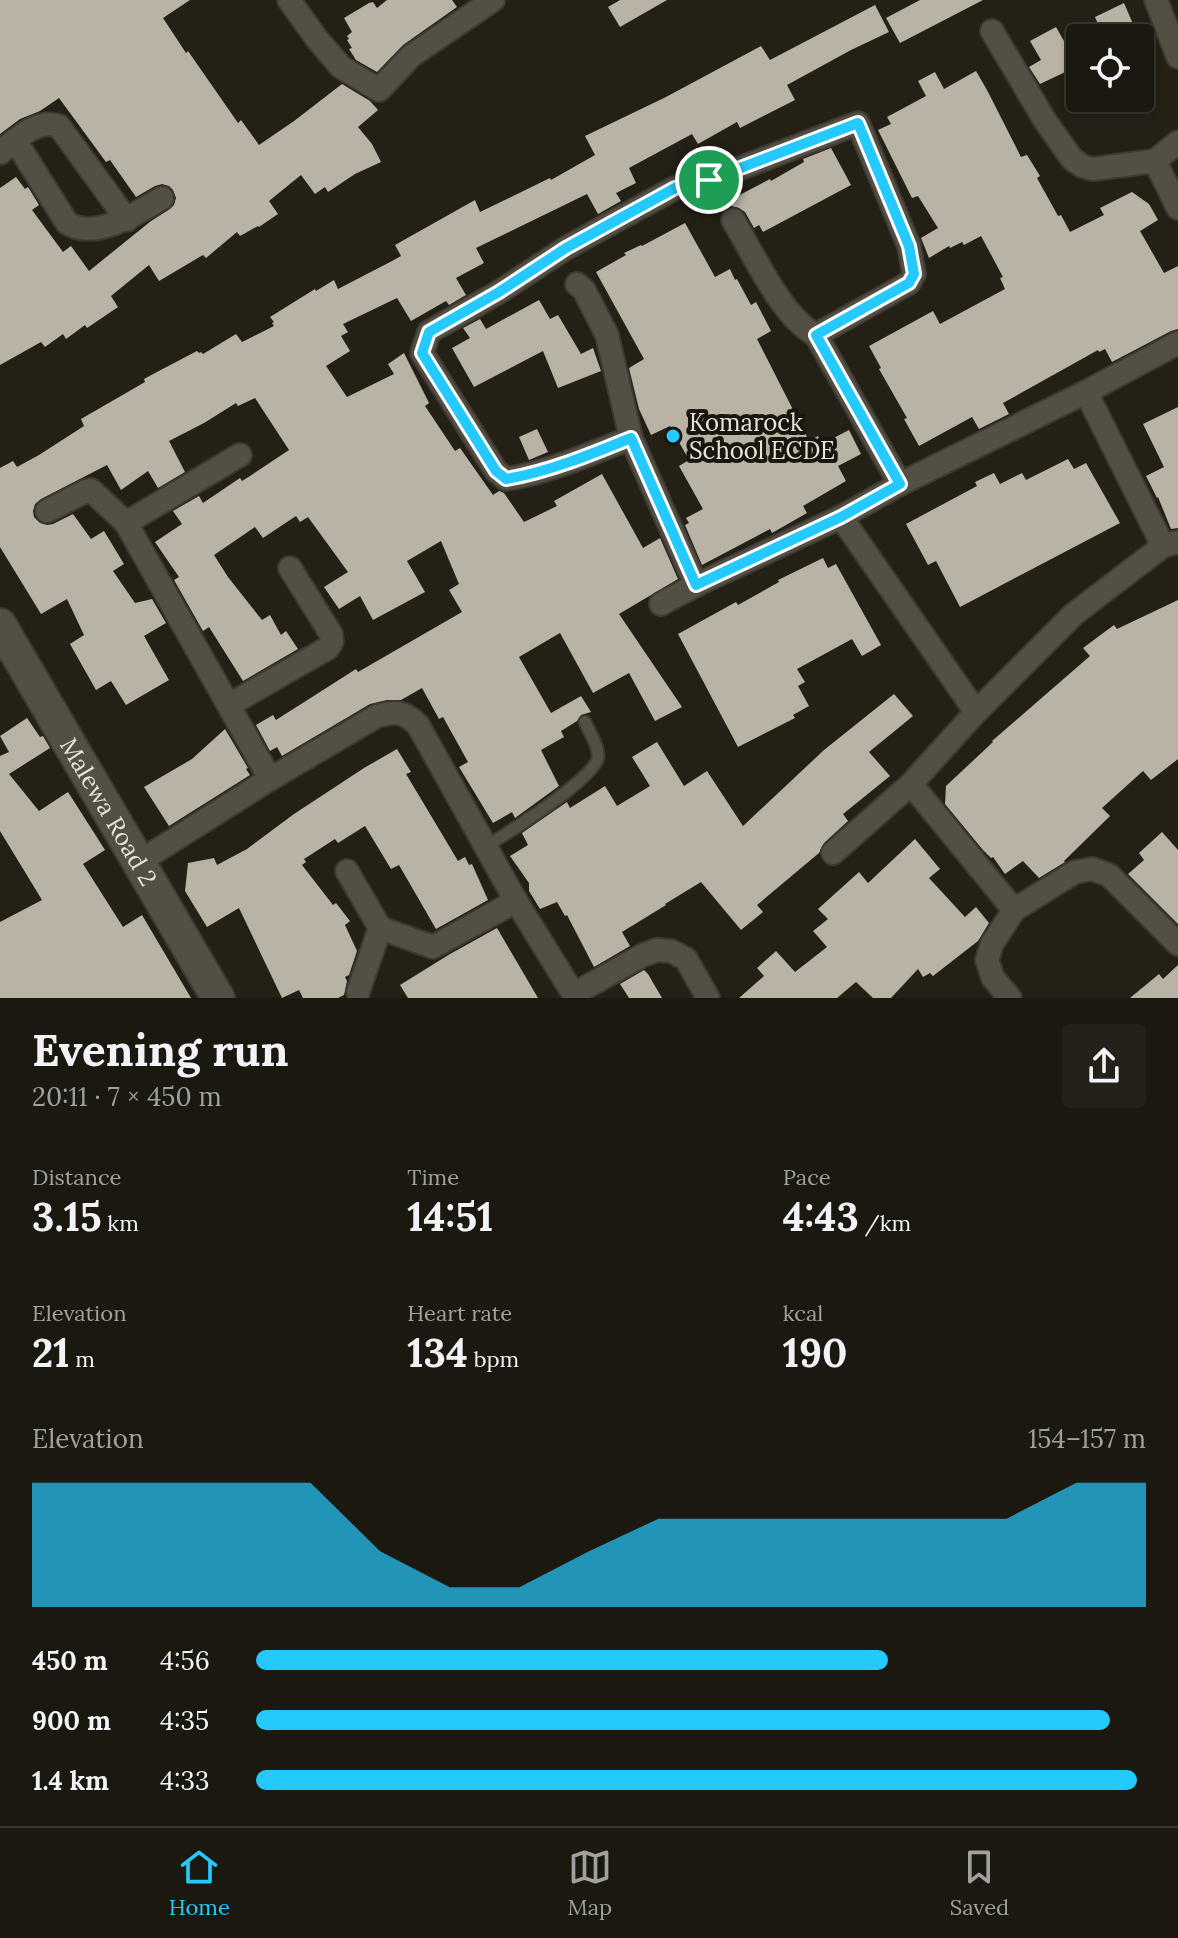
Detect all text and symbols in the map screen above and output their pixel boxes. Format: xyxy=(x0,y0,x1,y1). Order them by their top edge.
map controls xyxy=(1066,24,1154,112)
button: locate xyxy=(1066,24,1154,112)
pin xyxy=(675,146,743,214)
icon: arrive xyxy=(687,158,731,202)
place label: Komarock School ECDE xyxy=(689,407,835,466)
marker: Komarock School ECDE xyxy=(664,427,682,445)
street label: Malewa Road 2 xyxy=(54,732,164,891)
text: Evening run xyxy=(32,1022,289,1078)
button: share xyxy=(1062,1024,1146,1108)
text: 20:11 · 7 × 450 m xyxy=(32,1080,222,1113)
text: Distance xyxy=(32,1163,122,1191)
text: Time xyxy=(407,1163,459,1191)
text: Pace xyxy=(783,1163,831,1191)
text: 3.15 xyxy=(32,1191,102,1242)
text: 14:51 xyxy=(407,1191,493,1242)
text: 4:43 xyxy=(783,1191,859,1242)
text: km xyxy=(102,1209,139,1237)
text: /km xyxy=(859,1209,911,1237)
text: Elevation xyxy=(32,1299,127,1327)
text: Heart rate xyxy=(407,1299,512,1327)
text: kcal xyxy=(783,1299,823,1327)
text: 21 xyxy=(32,1327,70,1378)
text: 134 xyxy=(407,1327,468,1378)
text: 190 xyxy=(783,1327,847,1378)
text: m xyxy=(70,1345,95,1373)
text: bpm xyxy=(468,1345,519,1373)
text: Elevation xyxy=(32,1422,144,1455)
text: 154–157 m xyxy=(1028,1422,1146,1455)
text: 450 m xyxy=(32,1644,108,1677)
text: 4:56 xyxy=(160,1644,210,1677)
text: 900 m xyxy=(32,1704,111,1737)
text: 4:35 xyxy=(160,1704,209,1737)
text: 1.4 km xyxy=(32,1764,109,1797)
text: 4:33 xyxy=(160,1764,210,1797)
tab: Home xyxy=(169,1845,230,1921)
tab: Map xyxy=(567,1845,612,1921)
tab: Saved xyxy=(950,1845,1009,1921)

